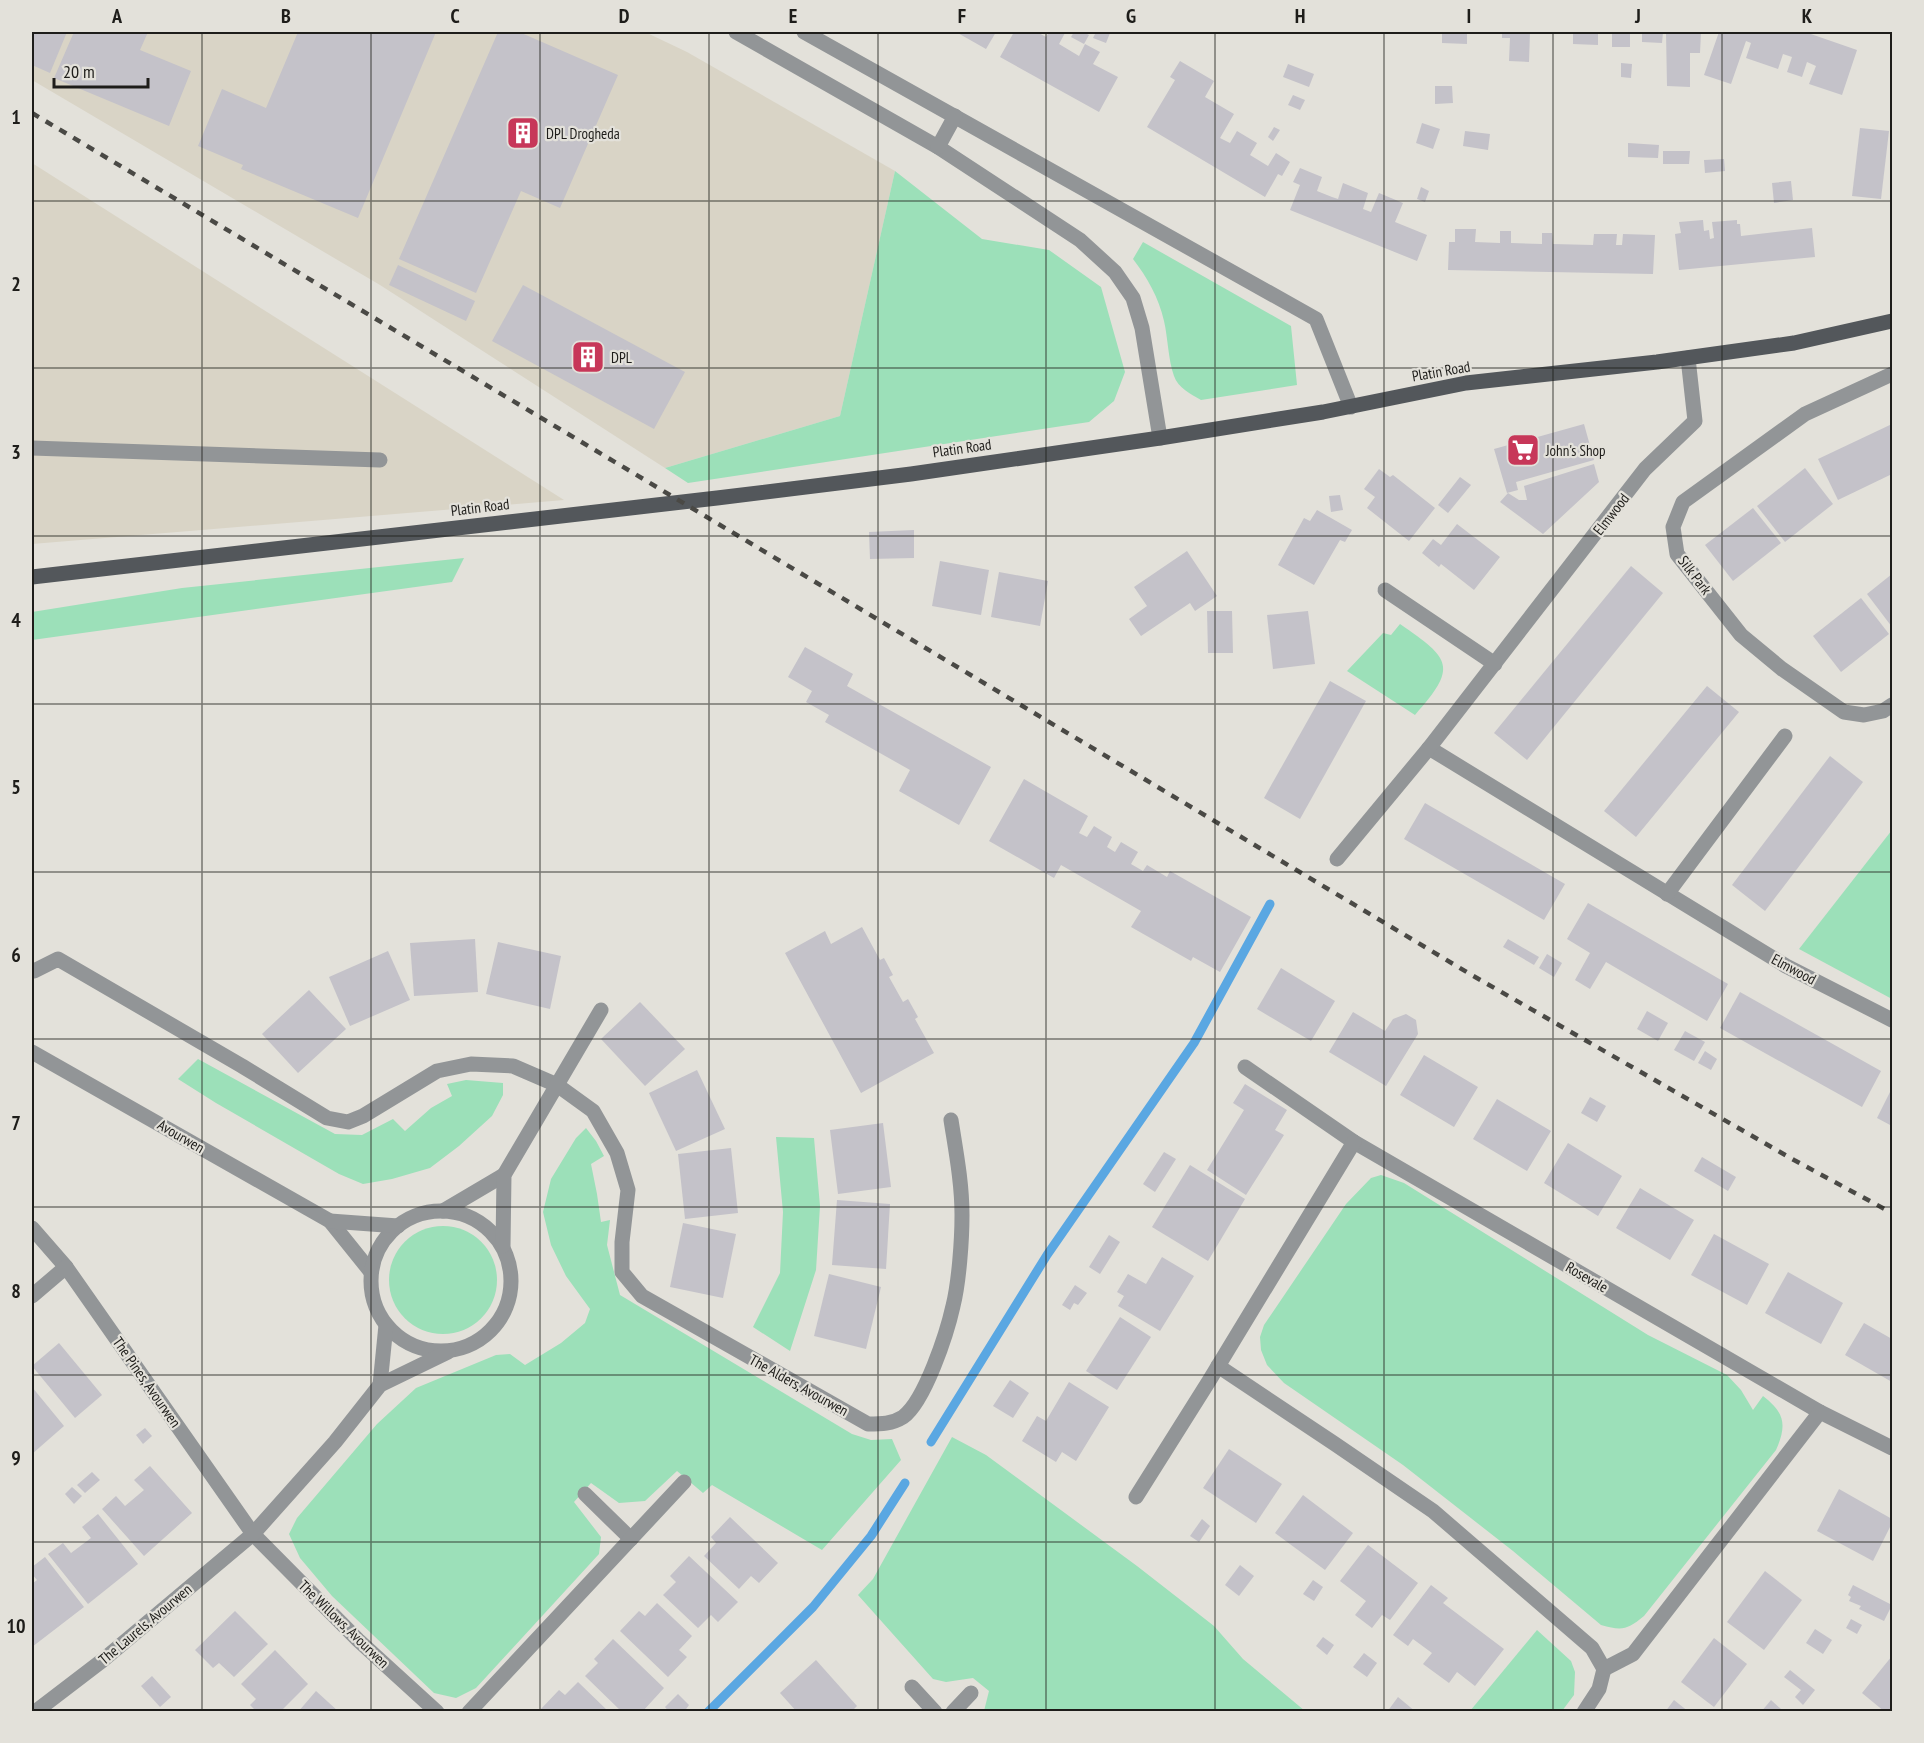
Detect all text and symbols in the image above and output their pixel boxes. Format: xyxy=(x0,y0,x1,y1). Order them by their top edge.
text: A xyxy=(111,3,123,29)
text: B xyxy=(281,3,291,29)
text: C xyxy=(450,3,460,29)
text: D xyxy=(619,3,630,29)
text: E xyxy=(789,3,797,29)
text: F xyxy=(958,3,966,29)
text: G xyxy=(1126,3,1136,29)
text: H xyxy=(1295,3,1305,29)
text: I xyxy=(1467,3,1471,29)
text: J xyxy=(1634,3,1641,29)
text: K xyxy=(1802,3,1813,29)
scale bar xyxy=(54,51,148,89)
text: 20 m xyxy=(63,60,95,83)
text: 1 xyxy=(11,104,21,130)
building icon: DPL Drogheda xyxy=(505,115,541,151)
place label: DPL Drogheda xyxy=(546,124,620,143)
text: 2 xyxy=(11,271,21,297)
building icon: DPL xyxy=(570,339,606,375)
place label: DPL xyxy=(611,348,633,367)
street label: Platin Road xyxy=(1410,357,1472,385)
supermarket icon: John's Shop xyxy=(1505,432,1541,468)
street label: Platin Road xyxy=(931,434,993,462)
text: 3 xyxy=(11,439,21,465)
place label: John's Shop xyxy=(1545,441,1606,460)
street label: Elmwood xyxy=(1589,489,1633,539)
street label: Platin Road xyxy=(450,494,510,520)
street label: Silk Park xyxy=(1674,552,1716,598)
text: 4 xyxy=(11,607,21,633)
text: 5 xyxy=(11,774,21,800)
text: 6 xyxy=(11,942,21,968)
street label: Elmwood xyxy=(1768,949,1820,989)
text: 7 xyxy=(11,1110,21,1136)
street label: Avourwen xyxy=(154,1115,208,1157)
street label: Rosevale xyxy=(1562,1257,1612,1297)
text: 8 xyxy=(11,1278,21,1304)
street label: The Pines, Avourwen xyxy=(109,1333,185,1431)
street label: The Alders, Avourwen xyxy=(746,1350,852,1420)
text: 9 xyxy=(11,1445,21,1471)
street label: The Willows, Avourwen xyxy=(295,1576,393,1672)
street label: The Laurels, Avourwen xyxy=(95,1580,195,1668)
text: 10 xyxy=(6,1613,26,1639)

